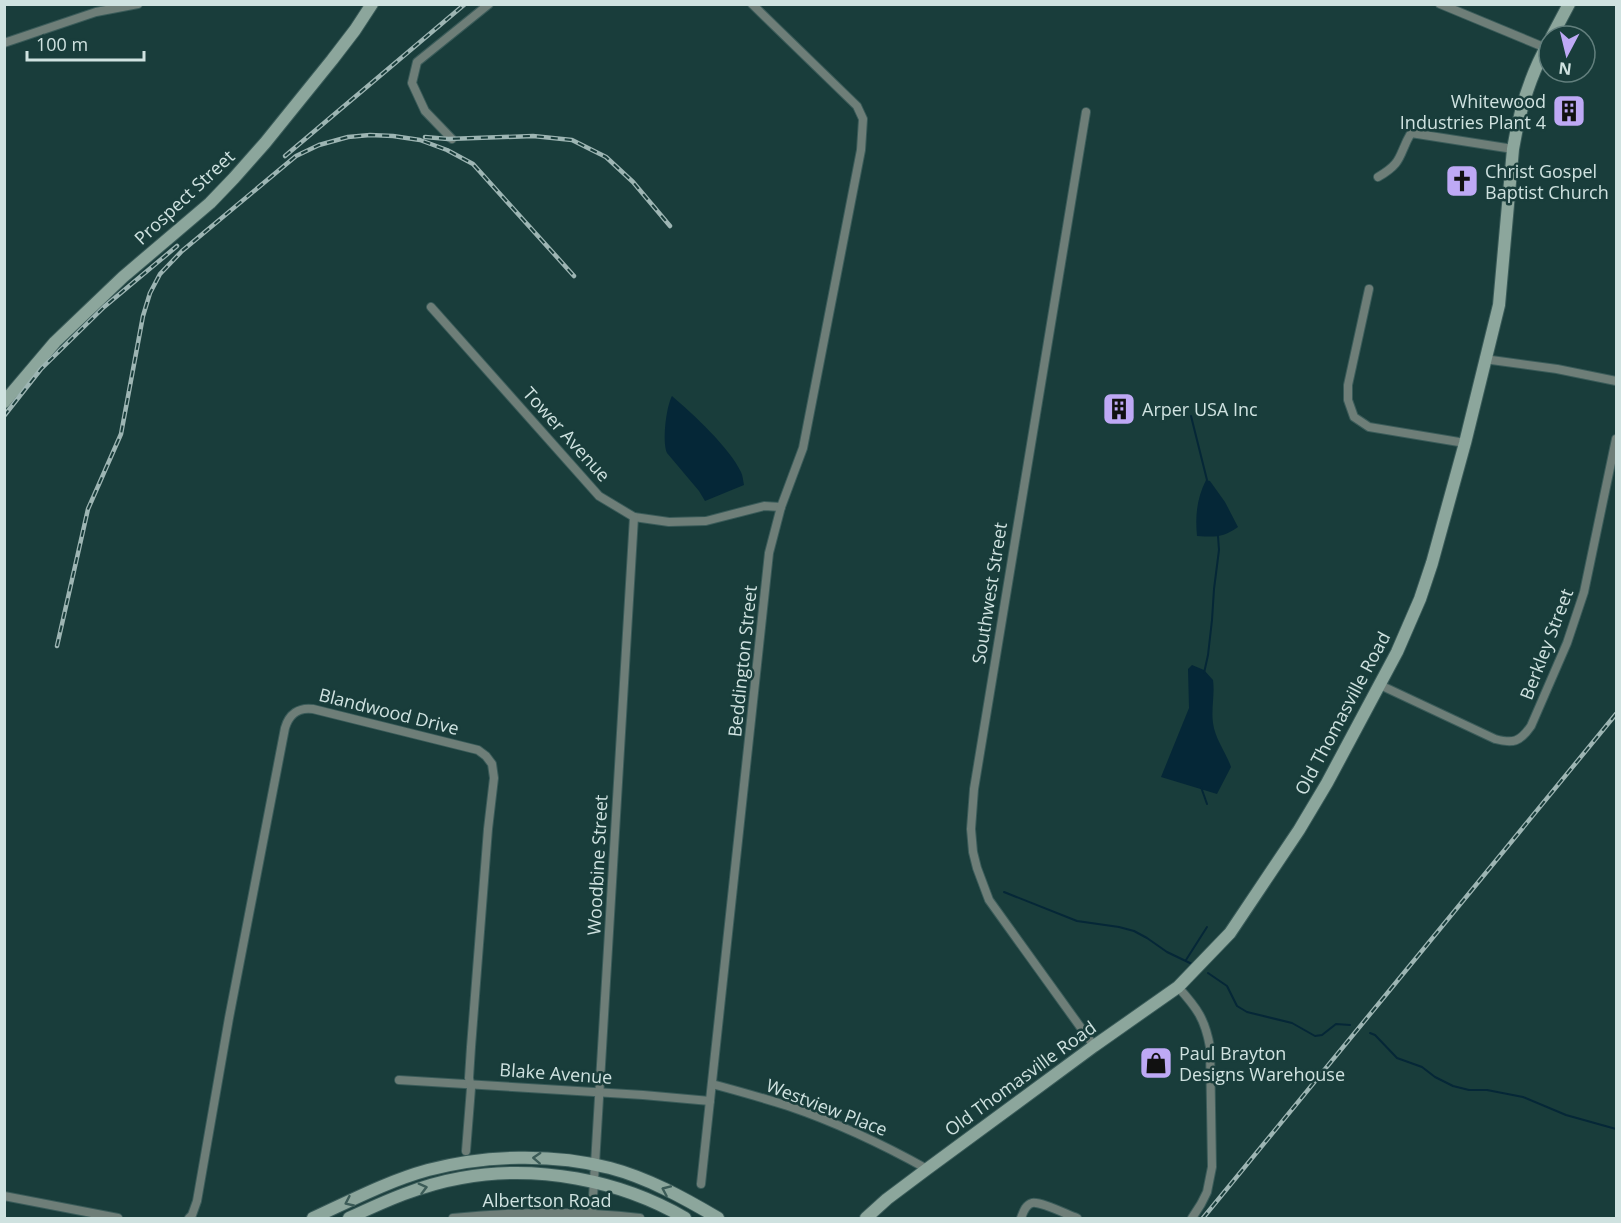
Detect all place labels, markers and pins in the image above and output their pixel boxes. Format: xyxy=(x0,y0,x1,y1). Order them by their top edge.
place label: Whitewood Industries Plant 4 xyxy=(1400,89,1546,134)
building icon: Whitewood Industries Plant 4 xyxy=(1551,93,1587,129)
place label: Christ Gospel Baptist Church xyxy=(1485,159,1609,204)
church icon: Christ Gospel Baptist Church xyxy=(1444,163,1480,199)
building icon: Arper USA Inc xyxy=(1101,391,1137,427)
place label: Arper USA Inc xyxy=(1142,397,1258,421)
place label: Paul Brayton Designs Warehouse xyxy=(1179,1041,1345,1086)
shop icon: Paul Brayton Designs Warehouse xyxy=(1138,1045,1174,1081)

